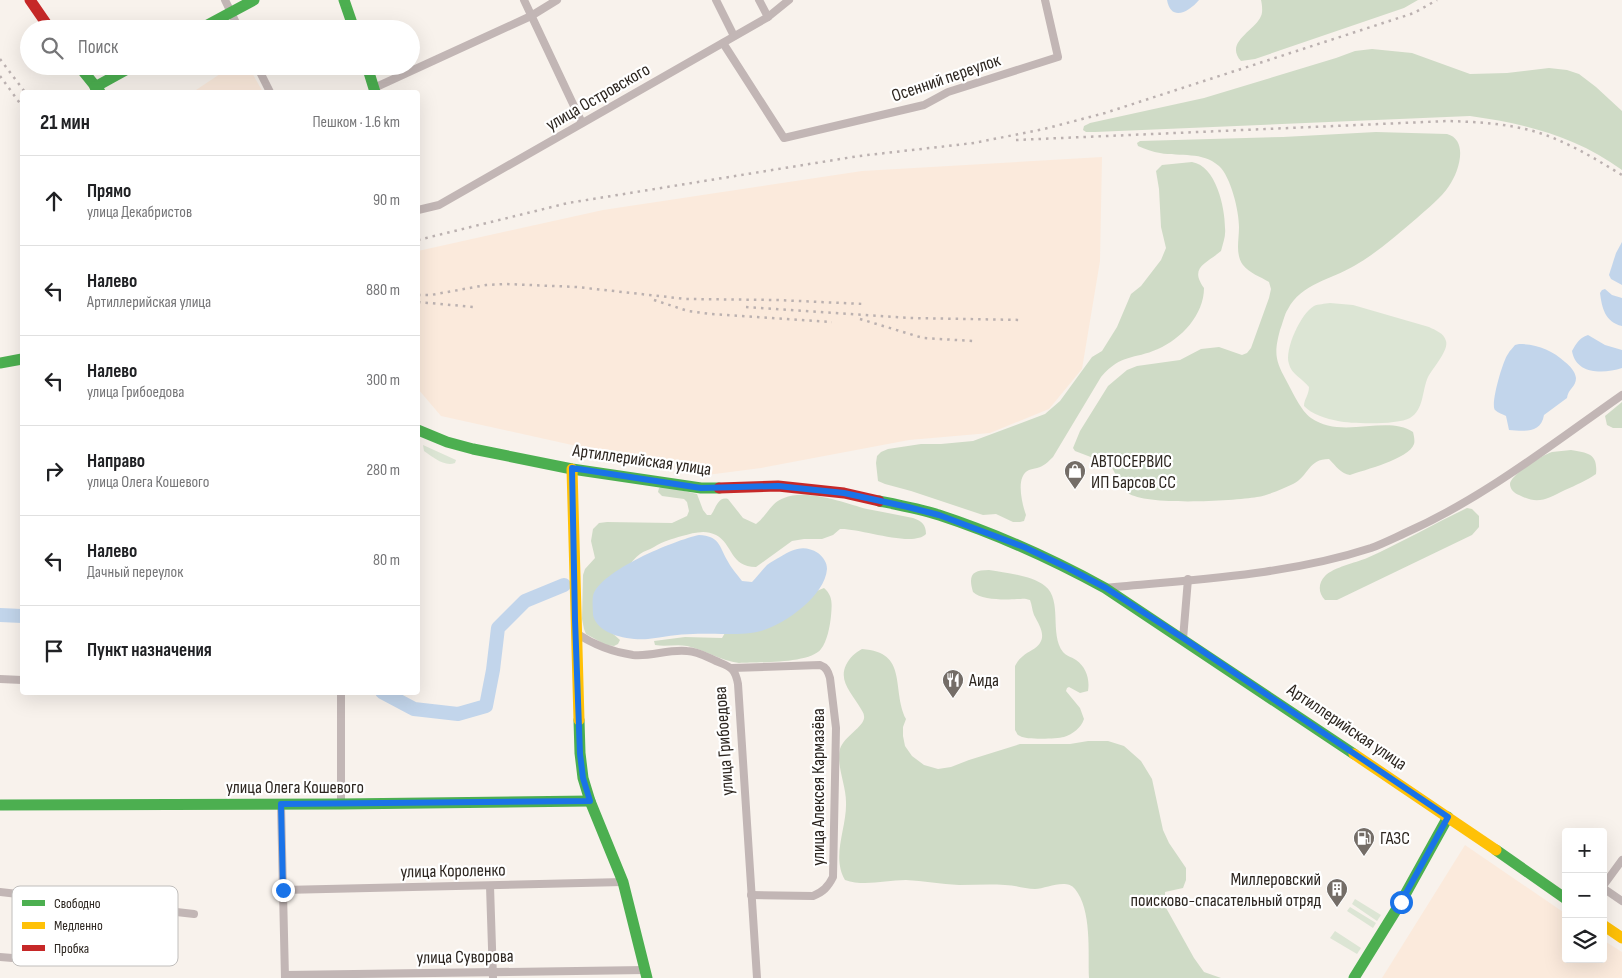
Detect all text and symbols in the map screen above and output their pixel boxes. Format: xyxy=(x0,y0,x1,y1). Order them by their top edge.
search box xyxy=(20,20,420,75)
icon: search xyxy=(38,34,66,62)
text: Поиск xyxy=(78,36,118,59)
street label: Осенний переулок xyxy=(889,50,1003,106)
street label: улица Островского xyxy=(542,59,654,135)
text: 21 мин xyxy=(40,110,90,135)
text: Пешком · 1.6 km xyxy=(313,113,400,132)
text: Прямо xyxy=(87,180,131,203)
icon: ahead xyxy=(40,187,68,215)
text: 90 m xyxy=(373,191,400,210)
text: улица Декабристов xyxy=(87,203,192,222)
text: Налево xyxy=(87,270,137,293)
icon: left xyxy=(40,277,68,305)
text: 880 m xyxy=(366,281,400,300)
text: Артиллерийская улица xyxy=(87,293,211,312)
text: Налево xyxy=(87,360,137,383)
icon: left xyxy=(40,367,68,395)
text: 300 m xyxy=(366,371,400,390)
text: улица Грибоедова xyxy=(87,383,184,402)
street label: Артиллерийская улица xyxy=(570,440,713,480)
text: Направо xyxy=(87,450,145,473)
place label: АВТОСЕРВИС ИП Барсов СС xyxy=(1090,451,1176,493)
icon: right xyxy=(40,457,68,485)
shop icon: АВТОСЕРВИС ИП Барсов СС xyxy=(1063,459,1087,490)
text: 280 m xyxy=(366,461,400,480)
text: улица Олега Кошевого xyxy=(87,473,209,492)
text: Налево xyxy=(87,540,137,563)
icon: left xyxy=(40,547,68,575)
text: 80 m xyxy=(373,551,400,570)
text: Дачный переулок xyxy=(87,563,183,582)
icon: arrive xyxy=(40,637,68,665)
text: Пункт назначения xyxy=(87,639,212,662)
restaurant icon: Аида xyxy=(941,668,965,699)
place label: Аида xyxy=(968,670,999,691)
street label: Артиллерийская улица xyxy=(1282,679,1411,775)
street label: улица Грибоедова xyxy=(710,686,738,796)
street label: улица Алексея Кармазёва xyxy=(808,708,829,866)
street label: улица Олега Кошевого xyxy=(226,777,364,798)
fuel station icon: ГАЗС xyxy=(1352,826,1376,857)
place label: ГАЗС xyxy=(1380,828,1410,849)
map controls xyxy=(1562,828,1607,963)
button: + xyxy=(1562,828,1607,873)
street label: улица Короленко xyxy=(400,860,506,882)
place label: Миллеровский поисково-спасательный отряд xyxy=(1131,869,1322,911)
button: − xyxy=(1562,873,1607,918)
building icon: Миллеровский поисково-спасательный отряд xyxy=(1325,877,1349,908)
route end xyxy=(272,879,295,902)
legend xyxy=(12,886,178,966)
route start xyxy=(1390,891,1413,914)
text: Свободно xyxy=(54,895,101,912)
text: Медленно xyxy=(54,917,103,934)
button: layers xyxy=(1562,918,1607,963)
text: Пробка xyxy=(54,940,89,957)
street label: улица Суворова xyxy=(416,946,514,968)

